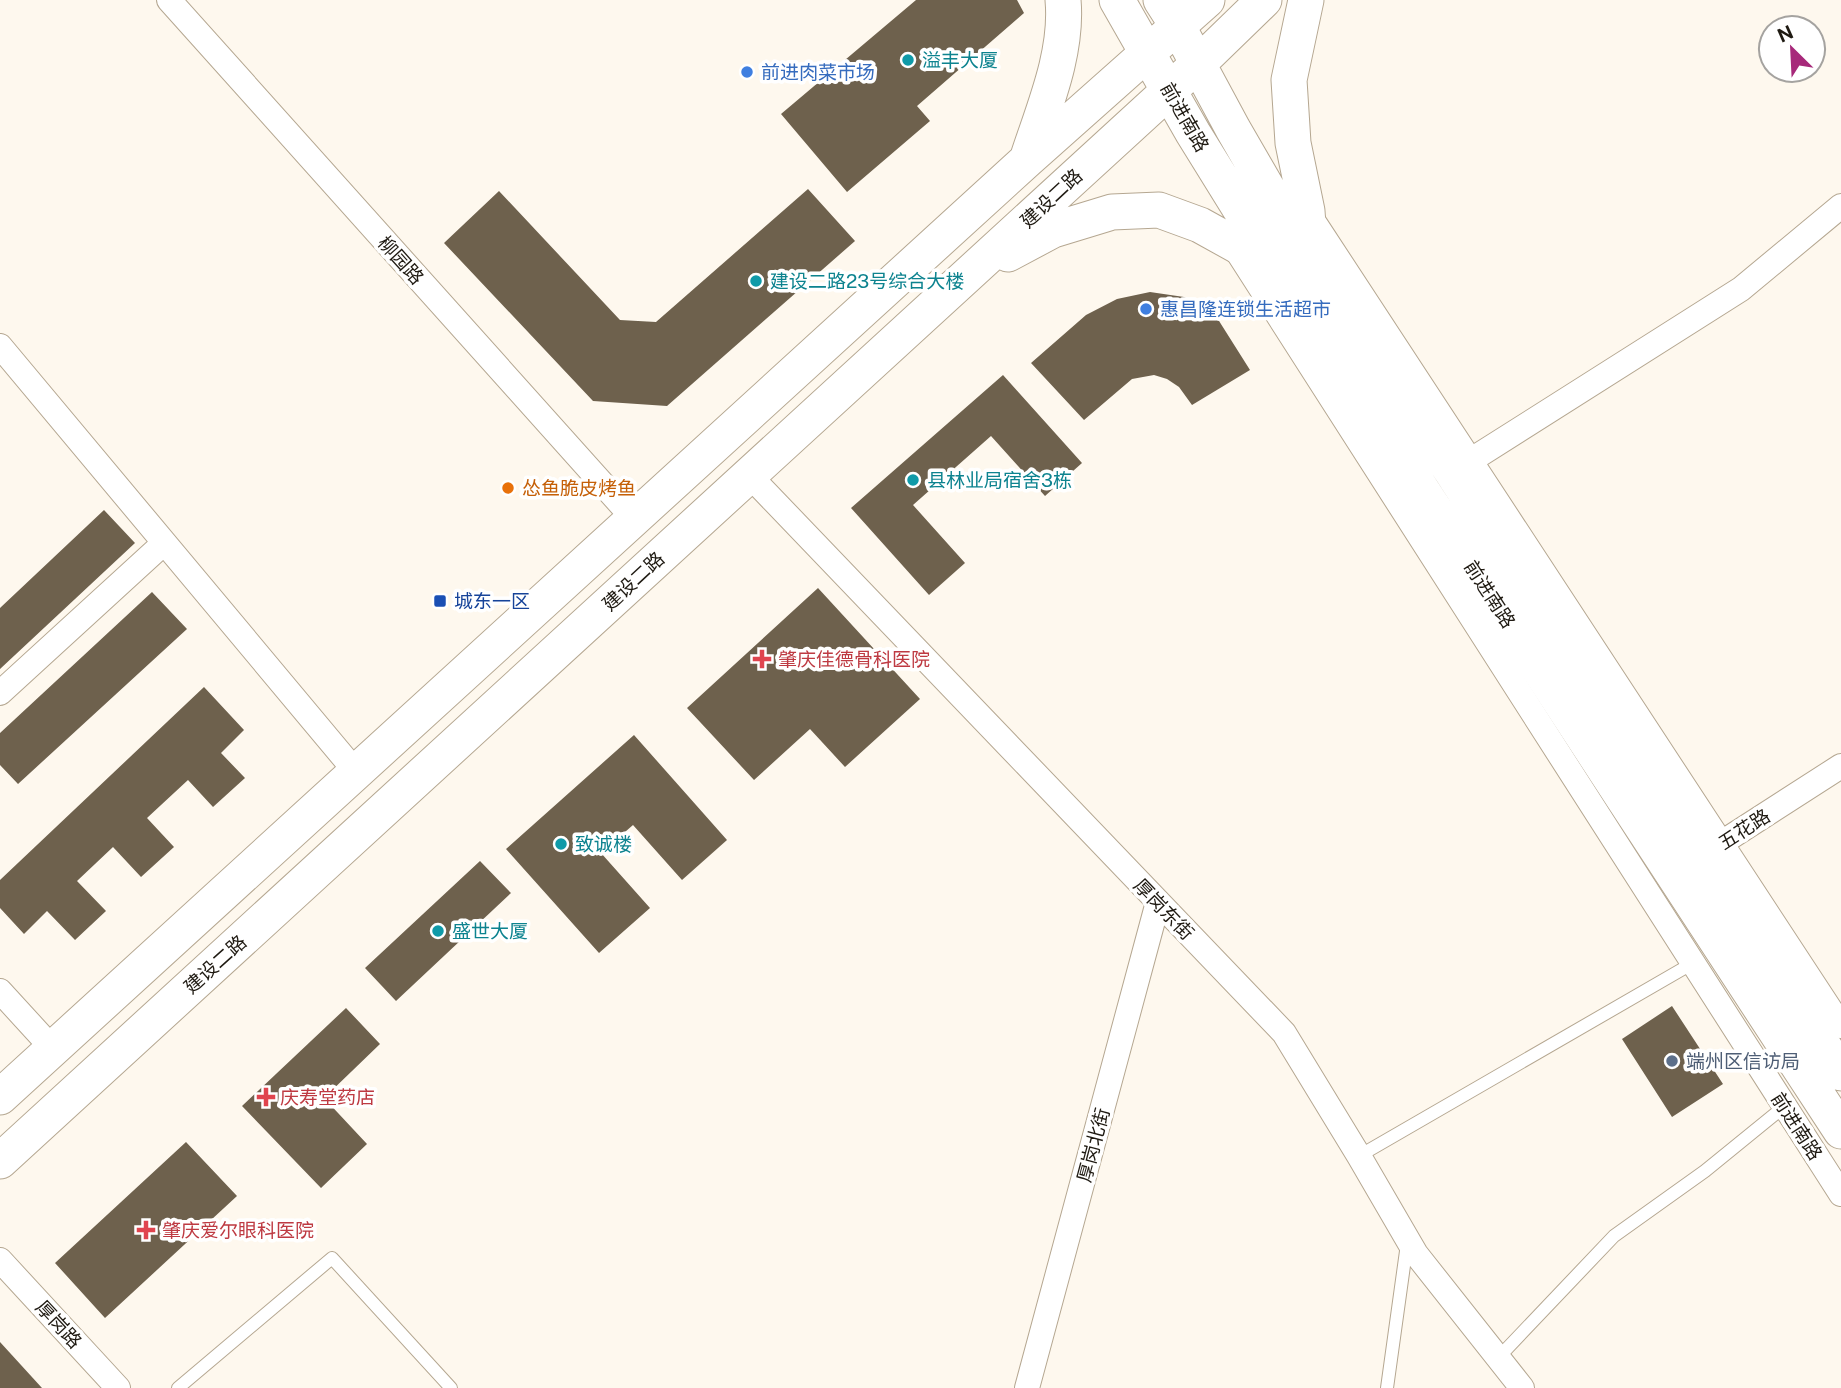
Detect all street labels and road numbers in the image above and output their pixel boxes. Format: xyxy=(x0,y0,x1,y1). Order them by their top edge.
street label: 前进南路 xyxy=(1156,79,1214,155)
street label: 建设二路 xyxy=(1016,164,1086,232)
street label: 柳园路 xyxy=(374,231,428,289)
street label: 建设二路 xyxy=(598,547,668,615)
street label: 前进南路 xyxy=(1460,556,1520,632)
street label: 五花路 xyxy=(1714,804,1774,854)
street label: 厚岗东街 xyxy=(1130,874,1198,944)
street label: 建设二路 xyxy=(179,930,251,998)
street label: 前进南路 xyxy=(1767,1088,1827,1164)
street label: 厚岗北街 xyxy=(1073,1105,1113,1185)
street label: 厚岗路 xyxy=(32,1296,86,1352)

